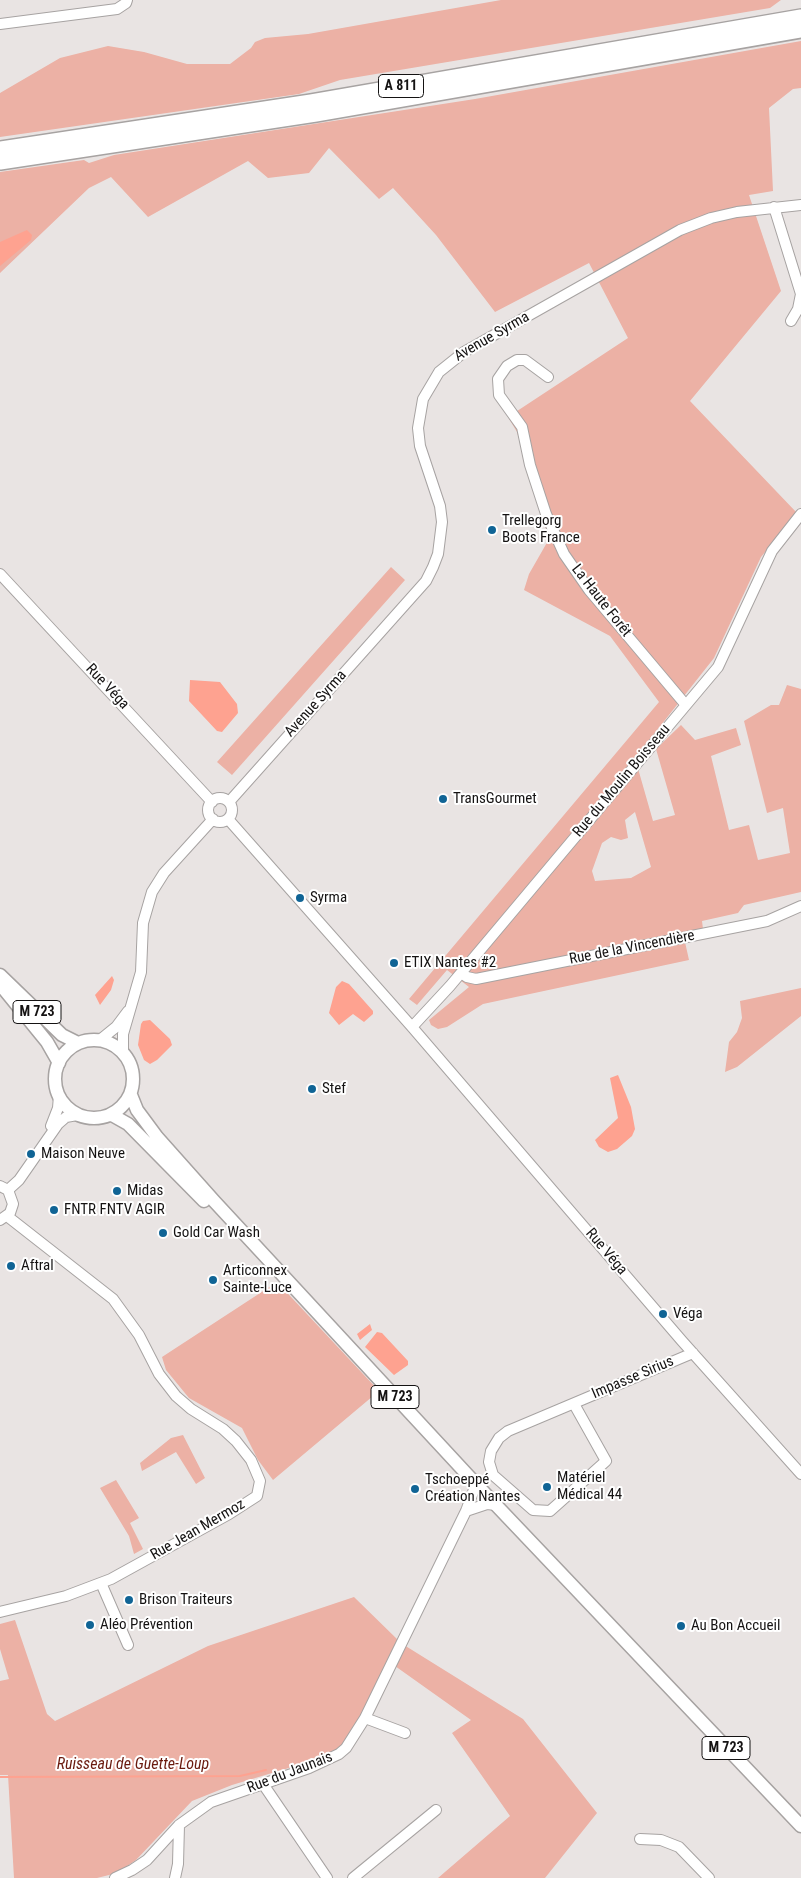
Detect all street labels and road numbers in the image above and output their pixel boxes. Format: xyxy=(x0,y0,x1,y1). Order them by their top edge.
road number: A 811 xyxy=(378,74,424,98)
street label: Avenue Syrma xyxy=(451,308,533,366)
street label: La Haute Forêt xyxy=(567,561,635,641)
street label: Rue Véga xyxy=(82,661,132,713)
street label: Avenue Syrma xyxy=(281,667,351,741)
street label: Rue du Moulin Boisseau xyxy=(570,721,674,841)
street label: Rue de la Vincendière xyxy=(568,927,696,969)
road number: M 723 xyxy=(13,1000,61,1024)
street label: Rue Véga xyxy=(581,1225,631,1279)
street label: Impasse Sirius xyxy=(589,1353,677,1403)
road number: M 723 xyxy=(371,1385,419,1408)
street label: Rue Jean Mermoz xyxy=(148,1496,248,1564)
road number: M 723 xyxy=(702,1736,750,1760)
street label: Rue du Jaunais xyxy=(245,1748,335,1798)

